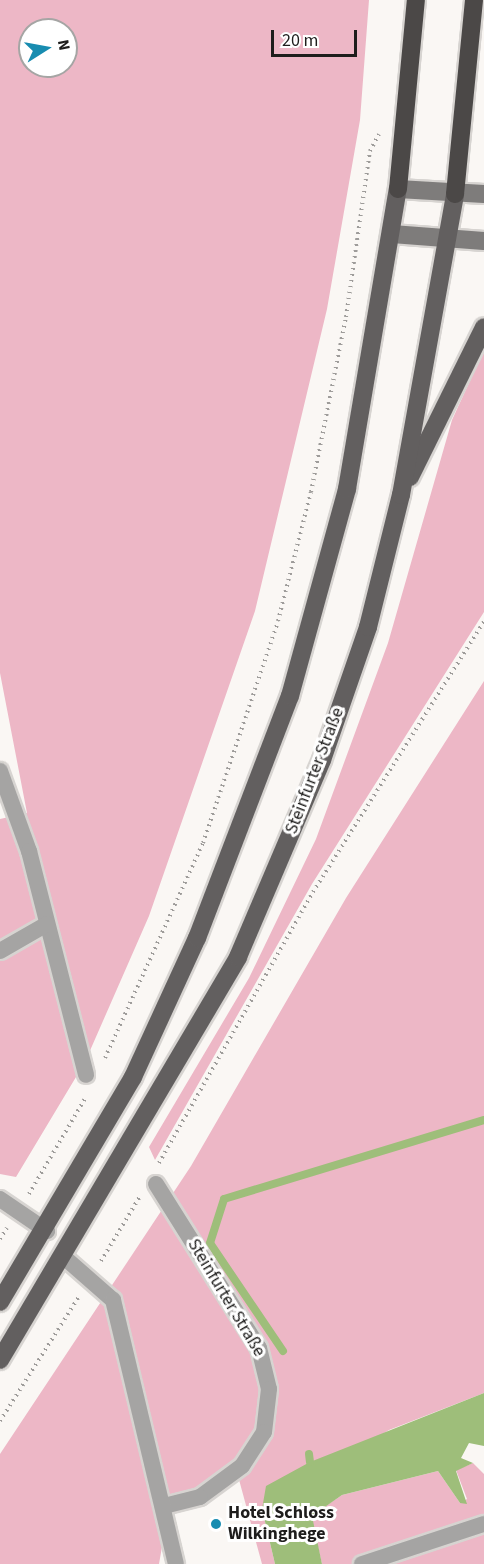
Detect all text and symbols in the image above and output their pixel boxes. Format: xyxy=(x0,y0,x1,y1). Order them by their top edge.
north arrow xyxy=(18,18,78,78)
scale bar xyxy=(274,18,360,56)
text: 20 m xyxy=(282,28,318,53)
text: N xyxy=(52,38,76,52)
street label: Steinfurter Straße xyxy=(281,705,349,837)
street label: Steinfurter Straße xyxy=(182,1235,270,1361)
place label: Hotel Schloss Wilkinghege xyxy=(228,1503,334,1546)
marker: Hotel Schloss Wilkinghege xyxy=(209,1517,223,1531)

